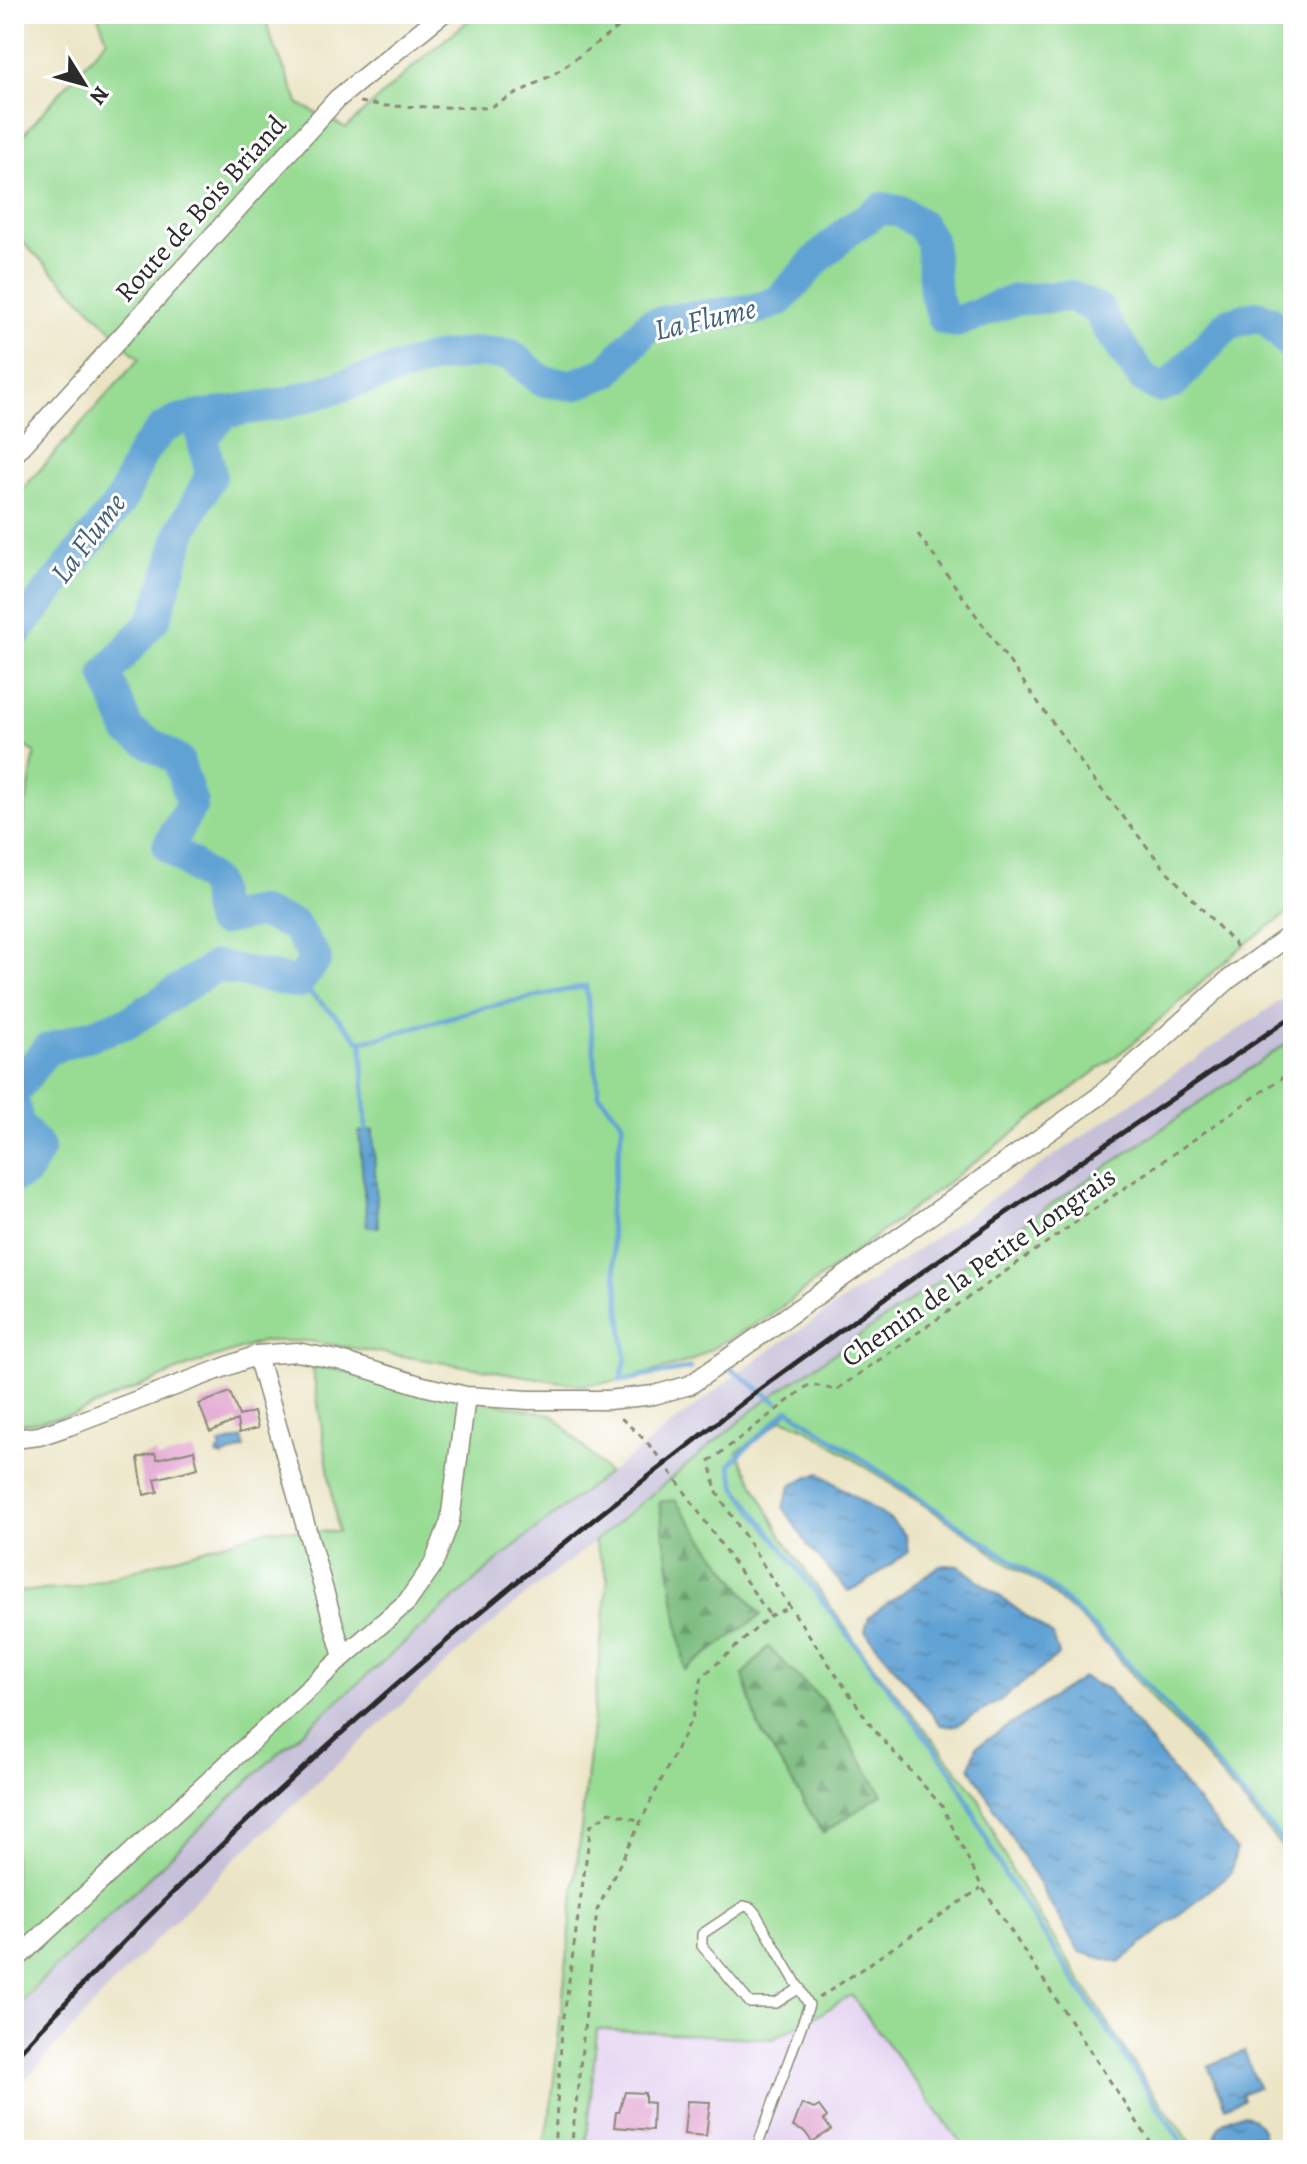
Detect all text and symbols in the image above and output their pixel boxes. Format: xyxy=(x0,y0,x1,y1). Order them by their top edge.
north arrow xyxy=(44,44,124,124)
text: N xyxy=(82,80,116,111)
street label: Route de Bois Briand xyxy=(107,106,296,310)
water label: La Flume xyxy=(650,288,760,350)
water label: La Flume xyxy=(41,485,135,591)
street label: Chemin de la Petite Longrais xyxy=(834,1157,1123,1376)

